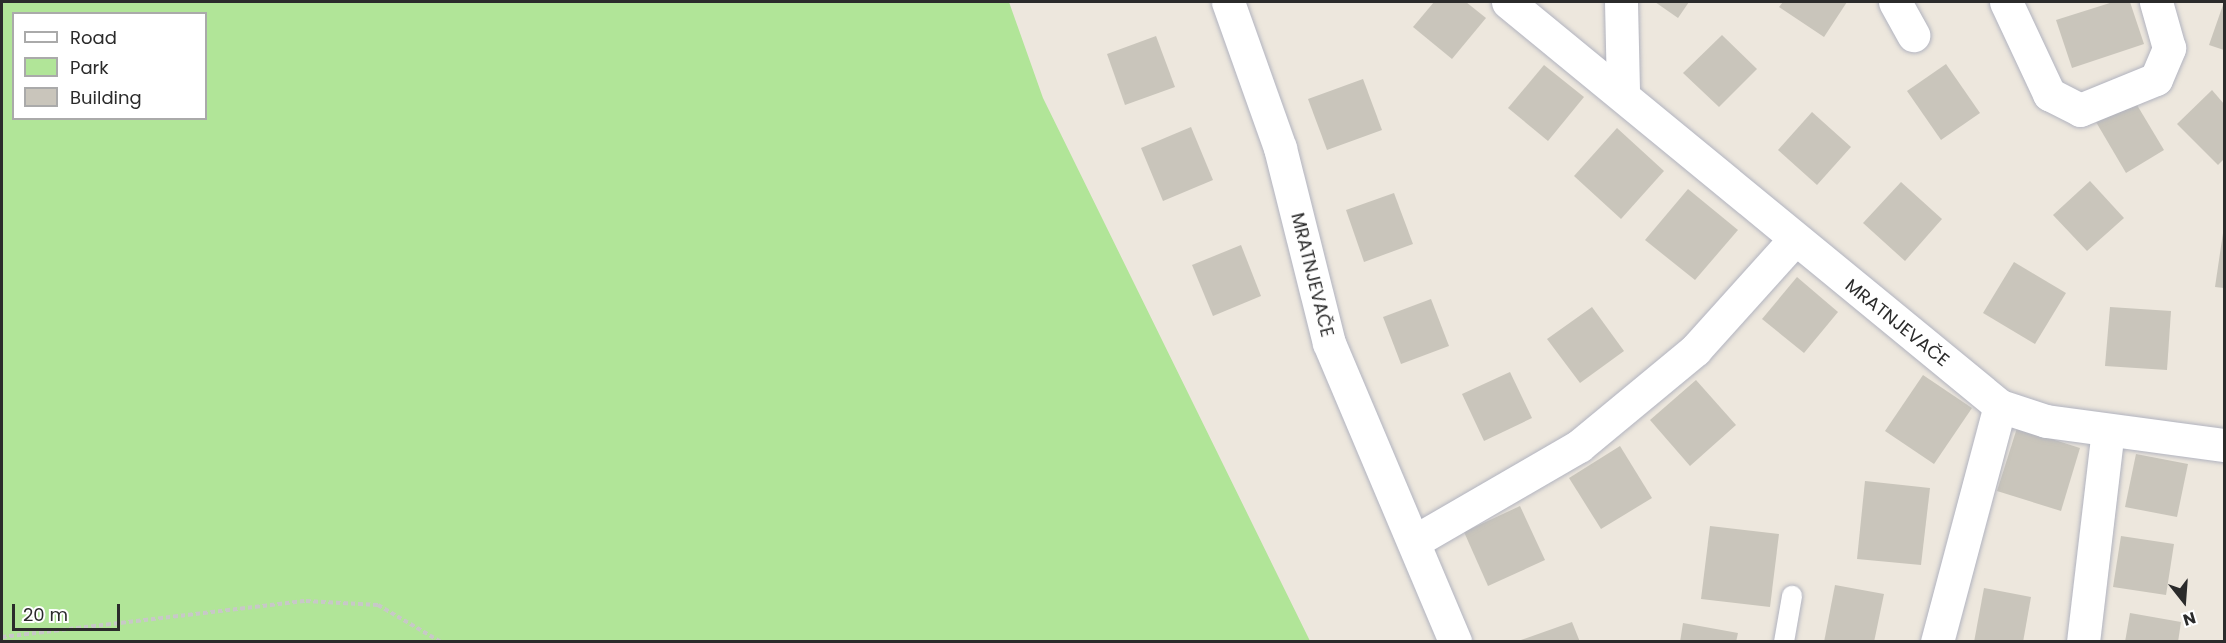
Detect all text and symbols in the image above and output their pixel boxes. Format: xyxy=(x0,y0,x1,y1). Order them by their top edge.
legend xyxy=(12,12,207,120)
text: Road xyxy=(70,25,117,50)
text: Park xyxy=(70,55,109,80)
text: Building xyxy=(70,85,142,110)
street label: MRATNJEVAČE xyxy=(1286,211,1338,339)
street label: MRATNJEVAČE xyxy=(1841,275,1953,371)
north arrow xyxy=(2154,571,2214,631)
scale bar xyxy=(15,592,123,630)
text: 20 m xyxy=(23,602,68,627)
text: N xyxy=(2180,606,2199,631)

